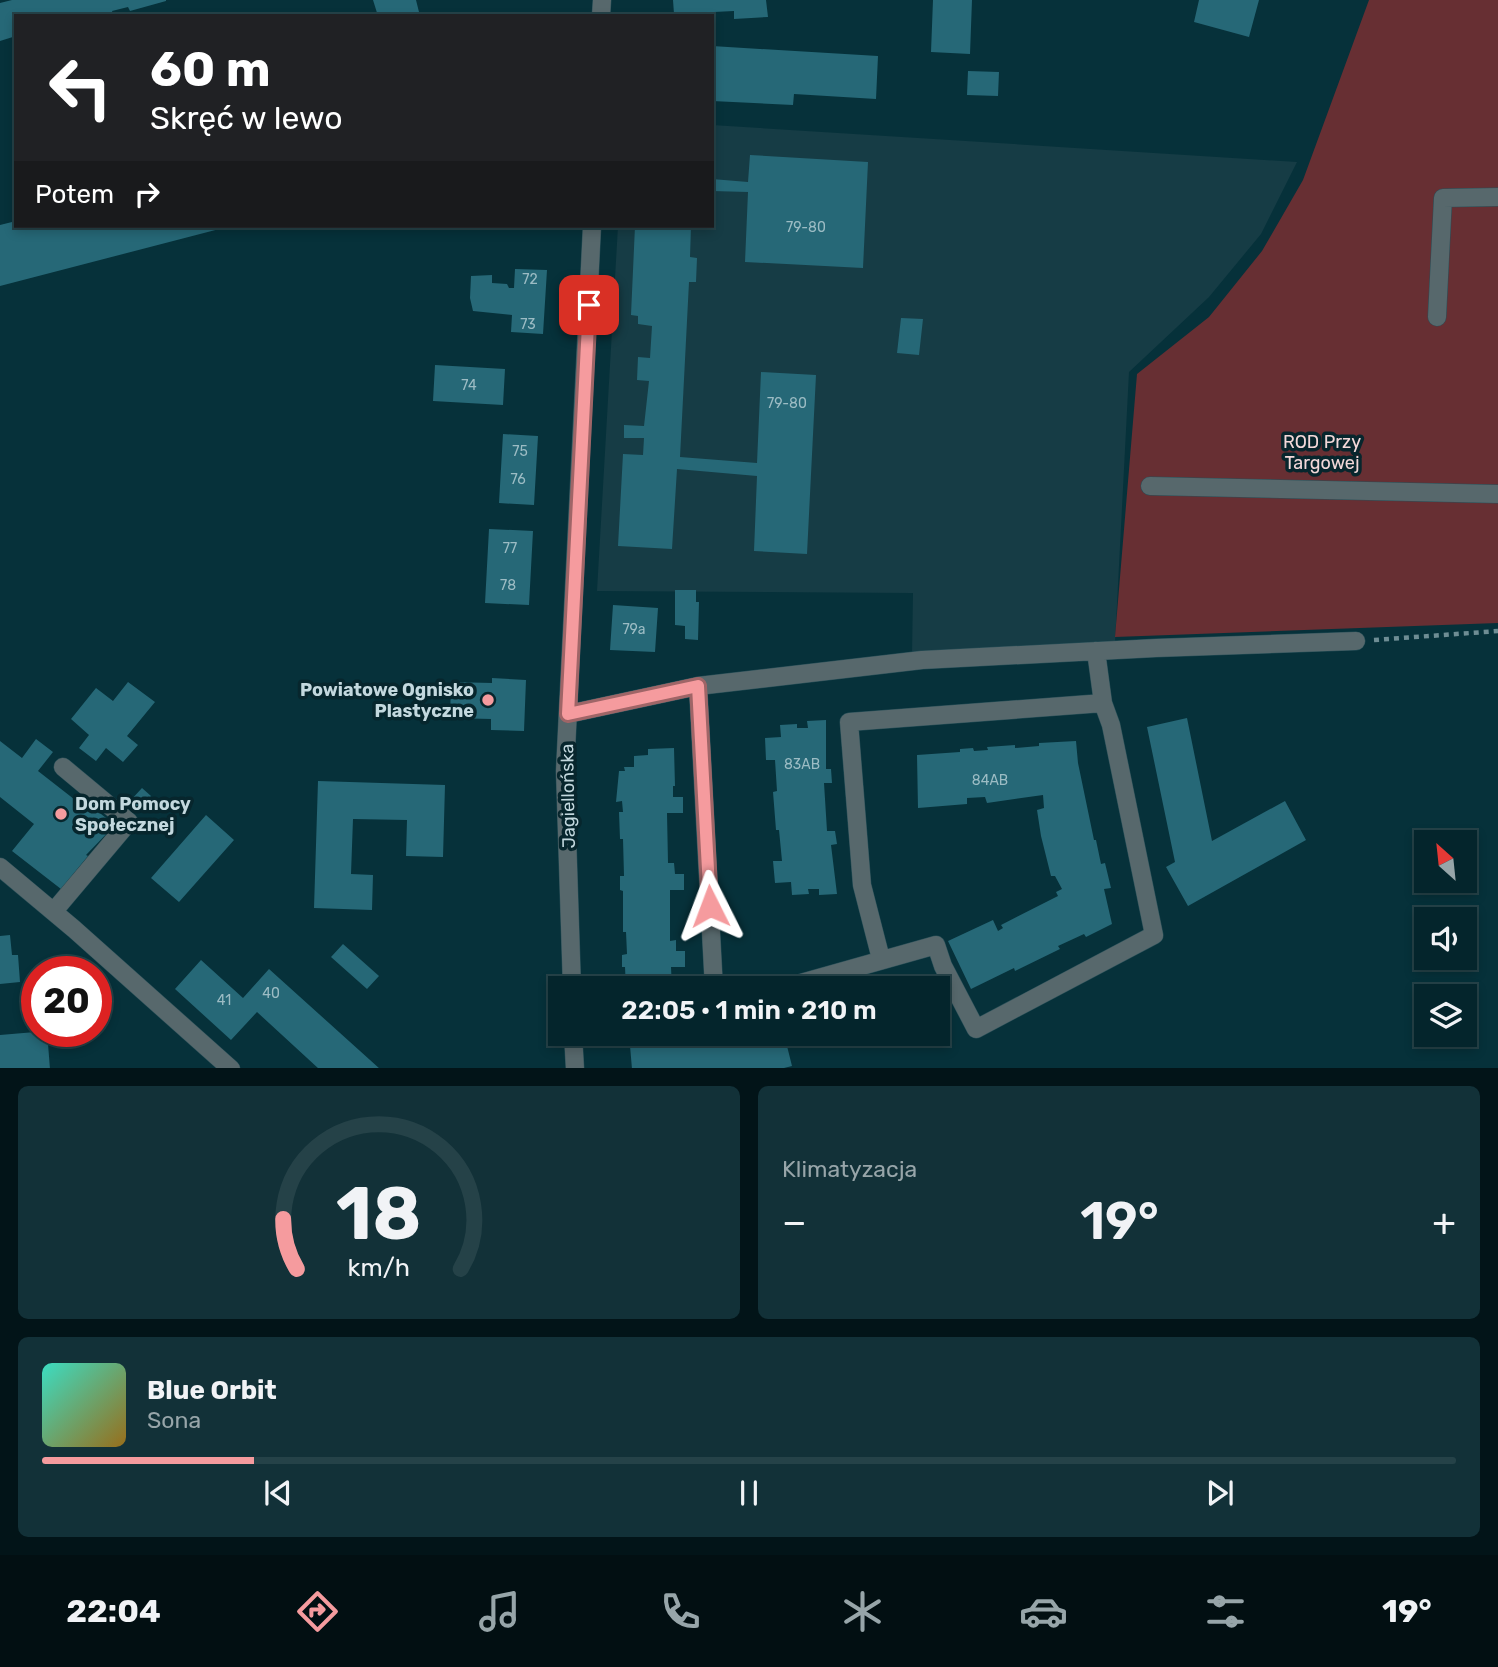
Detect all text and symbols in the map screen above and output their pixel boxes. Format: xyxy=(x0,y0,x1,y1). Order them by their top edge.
text: 60 m xyxy=(150,40,271,98)
icon: left xyxy=(35,42,126,133)
text: Skręć w lewo xyxy=(150,99,343,137)
icon: right xyxy=(128,175,166,213)
text: Potem xyxy=(35,179,114,210)
house number: 79-80 xyxy=(786,219,826,236)
house number: 72 xyxy=(522,271,538,288)
pin xyxy=(559,275,619,335)
icon: arrive xyxy=(570,286,608,324)
house number: 73 xyxy=(520,316,536,333)
house number: 74 xyxy=(461,377,477,394)
house number: 79-80 xyxy=(767,395,807,412)
park label: ROD Przy Targowej xyxy=(1283,431,1361,474)
house number: 75 xyxy=(512,443,528,460)
house number: 76 xyxy=(510,471,526,488)
house number: 77 xyxy=(503,540,517,557)
house number: 78 xyxy=(500,577,516,594)
house number: 79a xyxy=(622,621,646,638)
place label: Powiatowe Ognisko Plastyczne xyxy=(300,679,474,722)
marker: Powiatowe Ognisko Plastyczne xyxy=(480,692,496,708)
street label: Jagiellońska xyxy=(556,743,580,849)
house number: 83AB xyxy=(784,756,820,773)
house number: 84AB xyxy=(972,772,1008,789)
place label: Dom Pomocy Społecznej xyxy=(75,793,191,836)
marker: Dom Pomocy Społecznej xyxy=(53,806,69,822)
north arrow xyxy=(1414,830,1477,892)
map controls xyxy=(1414,830,1477,1047)
position arrow xyxy=(673,869,747,943)
button: sound xyxy=(1414,907,1477,970)
speed limit sign: 20 xyxy=(21,956,112,1047)
button: layers xyxy=(1414,984,1477,1047)
house number: 40 xyxy=(262,985,280,1002)
house number: 41 xyxy=(217,992,231,1009)
text: 22:05 · 1 min · 210 m xyxy=(621,995,877,1026)
text: Klimatyzacja xyxy=(782,1155,917,1183)
text: 18 xyxy=(336,1171,422,1257)
text: 19° xyxy=(1080,1190,1159,1252)
text: − xyxy=(782,1199,807,1245)
text: + xyxy=(1432,1199,1456,1245)
text: km/h xyxy=(348,1252,410,1281)
text: Blue Orbit xyxy=(147,1375,277,1406)
text: Sona xyxy=(147,1406,201,1434)
icon: previous xyxy=(259,1474,297,1512)
icon: pause xyxy=(730,1474,768,1512)
icon: next xyxy=(1201,1474,1239,1512)
icon: directions xyxy=(293,1587,342,1636)
icon: music xyxy=(475,1587,524,1636)
icon: phone xyxy=(656,1587,705,1636)
icon: climate xyxy=(838,1587,887,1636)
icon: car xyxy=(1019,1587,1068,1636)
icon: filters xyxy=(1201,1587,1250,1636)
text: 22:04 xyxy=(66,1592,161,1630)
text: 19° xyxy=(1382,1592,1432,1630)

